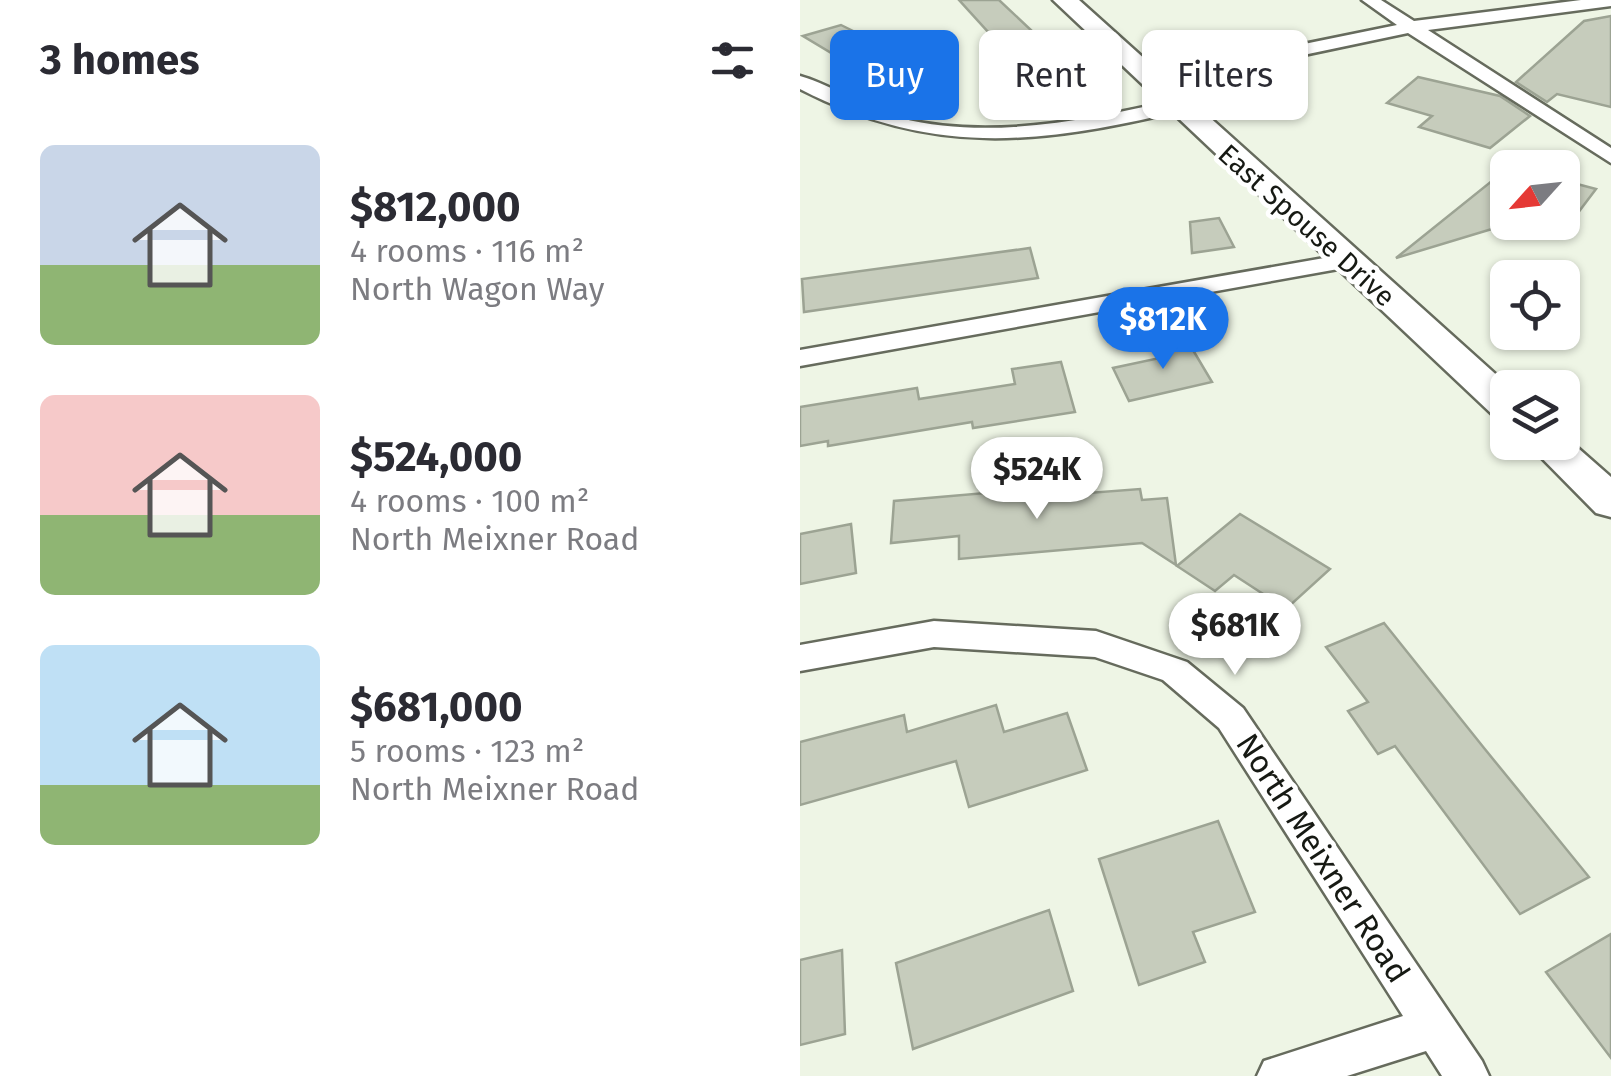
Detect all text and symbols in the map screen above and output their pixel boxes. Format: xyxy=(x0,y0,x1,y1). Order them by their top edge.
chip: Buy xyxy=(830,30,959,120)
chip: Rent xyxy=(979,30,1122,120)
chip: Filters xyxy=(1142,30,1308,120)
icon: filters xyxy=(705,33,760,88)
text: 3 homes xyxy=(40,35,200,85)
street label: East Spouse Drive xyxy=(1212,137,1402,313)
north arrow xyxy=(1490,150,1580,240)
map controls xyxy=(1490,150,1580,460)
text: $812,000 xyxy=(350,182,521,232)
icon: home xyxy=(120,185,240,305)
text: 4 rooms · 116 m² xyxy=(350,232,584,270)
button: locate xyxy=(1490,260,1580,350)
text: North Wagon Way xyxy=(350,270,604,308)
pin: $812K xyxy=(1093,287,1233,372)
text: $812K xyxy=(1120,300,1206,338)
button: layers xyxy=(1490,370,1580,460)
text: $524,000 xyxy=(350,432,522,482)
icon: home xyxy=(120,435,240,555)
pin: $524K xyxy=(967,437,1107,522)
text: $524K xyxy=(993,450,1081,488)
text: 4 rooms · 100 m² xyxy=(350,482,589,520)
text: North Meixner Road xyxy=(350,520,639,558)
pin: $681K xyxy=(1165,593,1305,678)
text: $681K xyxy=(1191,606,1279,644)
text: $681,000 xyxy=(350,682,523,732)
icon: home xyxy=(120,685,240,805)
street label: North Meixner Road xyxy=(1228,726,1418,990)
text: 5 rooms · 123 m² xyxy=(350,732,584,770)
text: North Meixner Road xyxy=(350,770,639,808)

